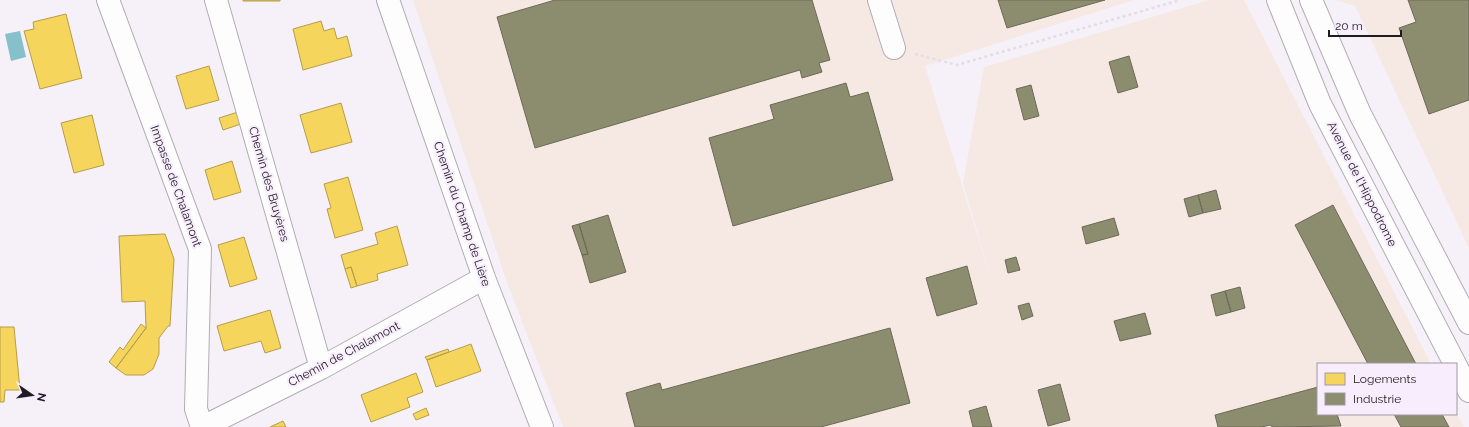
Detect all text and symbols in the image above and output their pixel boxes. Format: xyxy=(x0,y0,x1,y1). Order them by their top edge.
scale bar xyxy=(1329,12,1401,38)
text: 20 m xyxy=(1335,19,1363,33)
street label: Avenue de l'Hippodrome xyxy=(1324,119,1400,249)
street label: Impasse de Chalamont xyxy=(148,124,204,248)
street label: Chemin des Bruyères xyxy=(246,125,292,243)
street label: Chemin du Champ de Lière xyxy=(431,140,493,288)
street label: Chemin de Chalamont xyxy=(286,319,402,389)
legend xyxy=(1317,363,1457,415)
text: Logements xyxy=(1353,372,1416,386)
north arrow xyxy=(12,375,52,415)
text: N xyxy=(34,392,49,403)
text: Industrie xyxy=(1353,392,1401,406)

